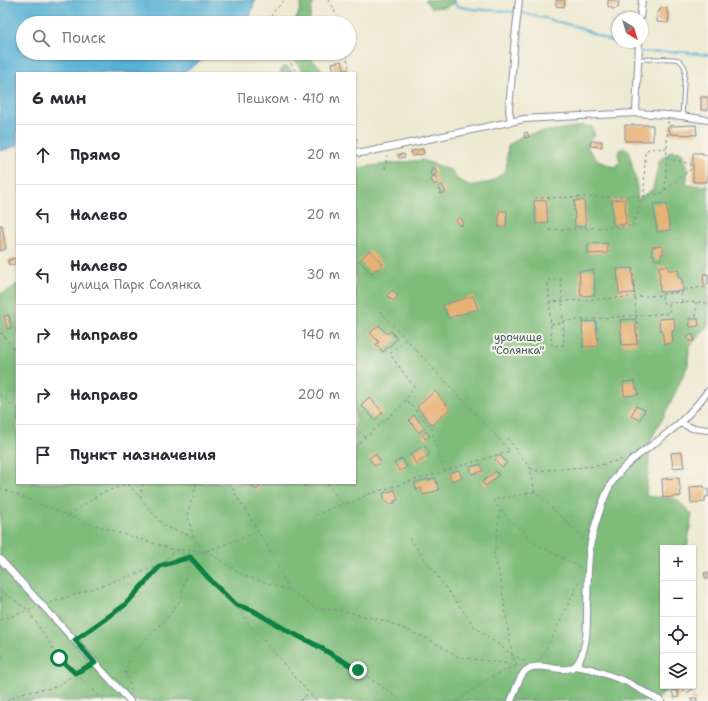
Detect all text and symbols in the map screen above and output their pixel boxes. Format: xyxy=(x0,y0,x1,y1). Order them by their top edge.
north arrow xyxy=(612,12,648,48)
search box xyxy=(16,16,356,60)
icon: search xyxy=(30,27,52,49)
text: Поиск xyxy=(62,28,106,48)
text: 6 мин xyxy=(32,87,87,109)
text: Пешком · 410 m xyxy=(237,90,340,107)
icon: ahead xyxy=(32,144,54,166)
text: Прямо xyxy=(70,145,120,165)
text: 20 m xyxy=(307,146,340,163)
icon: left xyxy=(32,204,54,226)
text: Налево xyxy=(70,205,128,225)
text: 20 m xyxy=(307,206,340,223)
text: Налево xyxy=(70,256,128,276)
icon: left xyxy=(32,264,54,286)
text: 30 m xyxy=(306,266,340,283)
text: улица Парк Солянка xyxy=(70,276,201,293)
icon: right xyxy=(32,324,54,346)
text: Направо xyxy=(70,325,138,345)
text: 140 m xyxy=(301,326,340,343)
park label: урочище "Солянка" xyxy=(492,330,544,358)
icon: right xyxy=(32,384,54,406)
text: Направо xyxy=(70,385,138,405)
text: 200 m xyxy=(298,386,340,403)
icon: arrive xyxy=(32,444,54,466)
text: Пункт назначения xyxy=(70,445,216,465)
map controls xyxy=(660,545,696,689)
button: + xyxy=(660,545,696,581)
button: − xyxy=(660,581,696,617)
button: locate xyxy=(660,617,696,653)
route start xyxy=(50,649,68,667)
button: layers xyxy=(660,653,696,689)
route end xyxy=(349,661,367,679)

